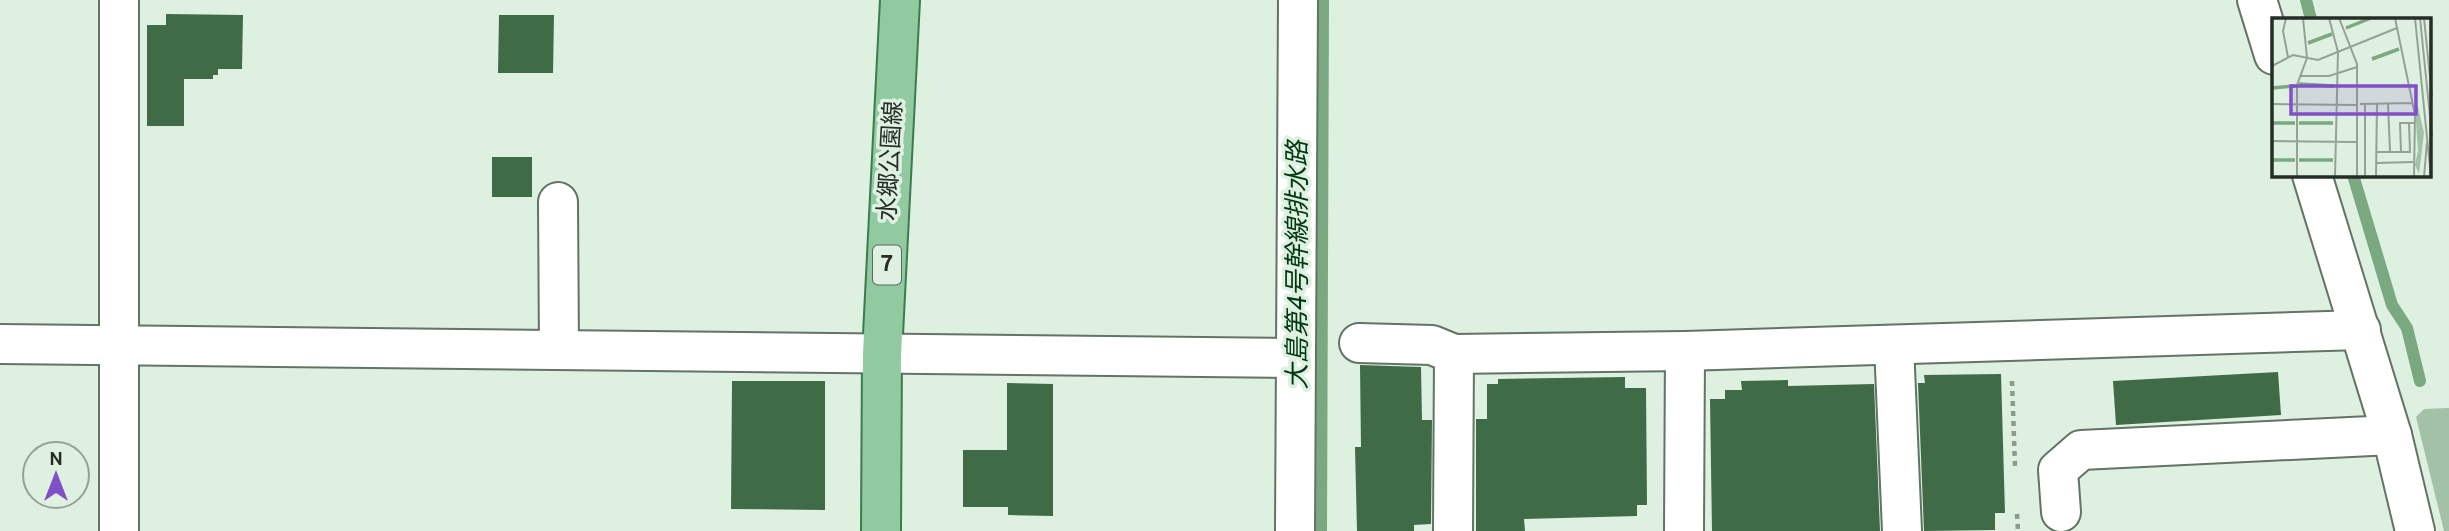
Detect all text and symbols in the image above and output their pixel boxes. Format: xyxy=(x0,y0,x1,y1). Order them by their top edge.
inset map xyxy=(2272,18,2432,177)
street label: 水郷公園線 xyxy=(874,100,910,222)
water label: 大島第4号幹線排水路 xyxy=(1283,139,1316,389)
road number: 7 xyxy=(873,246,901,284)
north arrow xyxy=(21,440,91,510)
text: N xyxy=(49,448,63,472)

